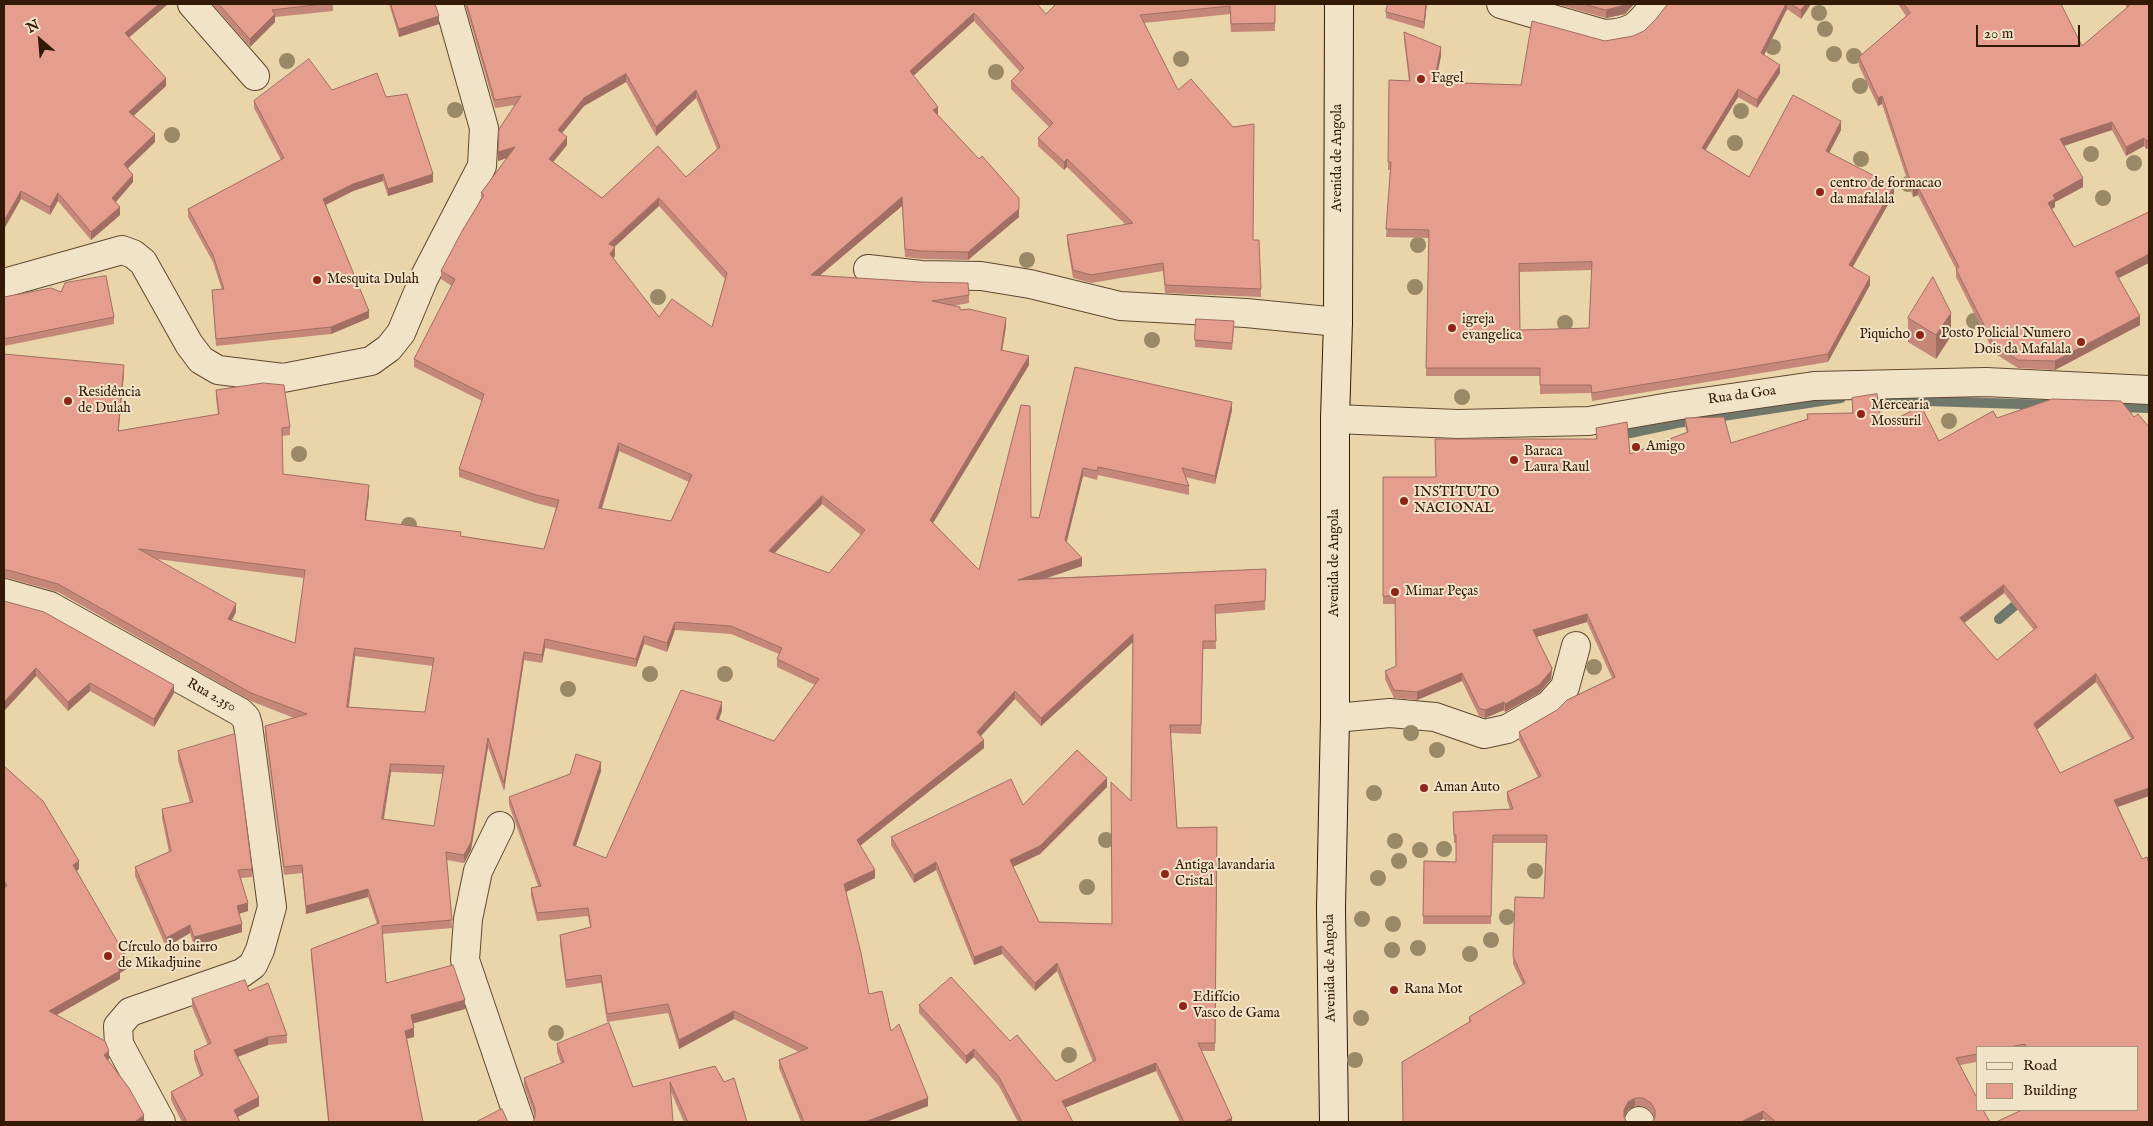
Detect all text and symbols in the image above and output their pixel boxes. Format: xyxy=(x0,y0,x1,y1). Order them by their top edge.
north arrow xyxy=(15,15,65,65)
scale bar xyxy=(1978,15,2082,47)
text: N xyxy=(24,16,43,37)
text: 20 m xyxy=(1984,24,2013,43)
place label: Fagel xyxy=(1431,71,1464,87)
marker: Fagel xyxy=(1415,73,1427,85)
street label: Avenida de Angola xyxy=(1330,104,1346,212)
place label: centro de formacao da mafalala xyxy=(1830,176,1941,208)
marker: centro de formacao da mafalala xyxy=(1814,186,1826,198)
place label: Mesquita Dulah xyxy=(327,272,419,288)
marker: Mesquita Dulah xyxy=(311,274,323,286)
place label: igreja evangelica xyxy=(1462,312,1522,344)
marker: igreja evangelica xyxy=(1446,322,1458,334)
place label: Posto Policial Numero Dois da Mafalala xyxy=(1941,326,2071,358)
place label: Piquicho xyxy=(1859,327,1910,343)
marker: Piquicho xyxy=(1914,329,1926,341)
marker: Posto Policial Numero Dois da Mafalala xyxy=(2075,336,2087,348)
street label: Rua da Goa xyxy=(1707,383,1777,409)
place label: Residência de Dulah xyxy=(78,385,141,418)
marker: Residência de Dulah xyxy=(62,395,74,407)
place label: Mercearia Mossuril xyxy=(1871,398,1929,431)
marker: Mercearia Mossuril xyxy=(1855,408,1867,420)
place label: Amigo xyxy=(1646,439,1685,455)
marker: Amigo xyxy=(1630,441,1642,453)
place label: Baraca Laura Raul xyxy=(1524,444,1589,477)
marker: Baraca Laura Raul xyxy=(1508,454,1520,466)
place label: INSTITUTO NACIONAL xyxy=(1414,485,1499,518)
marker: INSTITUTO NACIONAL xyxy=(1398,495,1410,507)
street label: Avenida de Angola xyxy=(1327,509,1343,617)
place label: Mimar Peças xyxy=(1405,584,1478,600)
marker: Mimar Peças xyxy=(1389,586,1401,598)
street label: Rua 2.350 xyxy=(183,676,239,716)
place label: Aman Auto xyxy=(1434,780,1500,796)
marker: Aman Auto xyxy=(1418,782,1430,794)
place label: Antiga lavandaria Cristal xyxy=(1175,858,1275,890)
marker: Antiga lavandaria Cristal xyxy=(1159,868,1171,880)
street label: Avenida de Angola xyxy=(1322,914,1340,1022)
place label: Círculo do bairro de Mikadjuine xyxy=(118,940,218,972)
marker: Círculo do bairro de Mikadjuine xyxy=(102,950,114,962)
place label: Rana Mot xyxy=(1404,982,1463,998)
marker: Rana Mot xyxy=(1388,984,1400,996)
place label: Edifício Vasco de Gama xyxy=(1193,990,1280,1022)
marker: Edifício Vasco de Gama xyxy=(1177,1000,1189,1012)
legend xyxy=(1976,1046,2138,1111)
text: Road xyxy=(2023,1056,2057,1075)
text: Building xyxy=(2023,1081,2077,1100)

